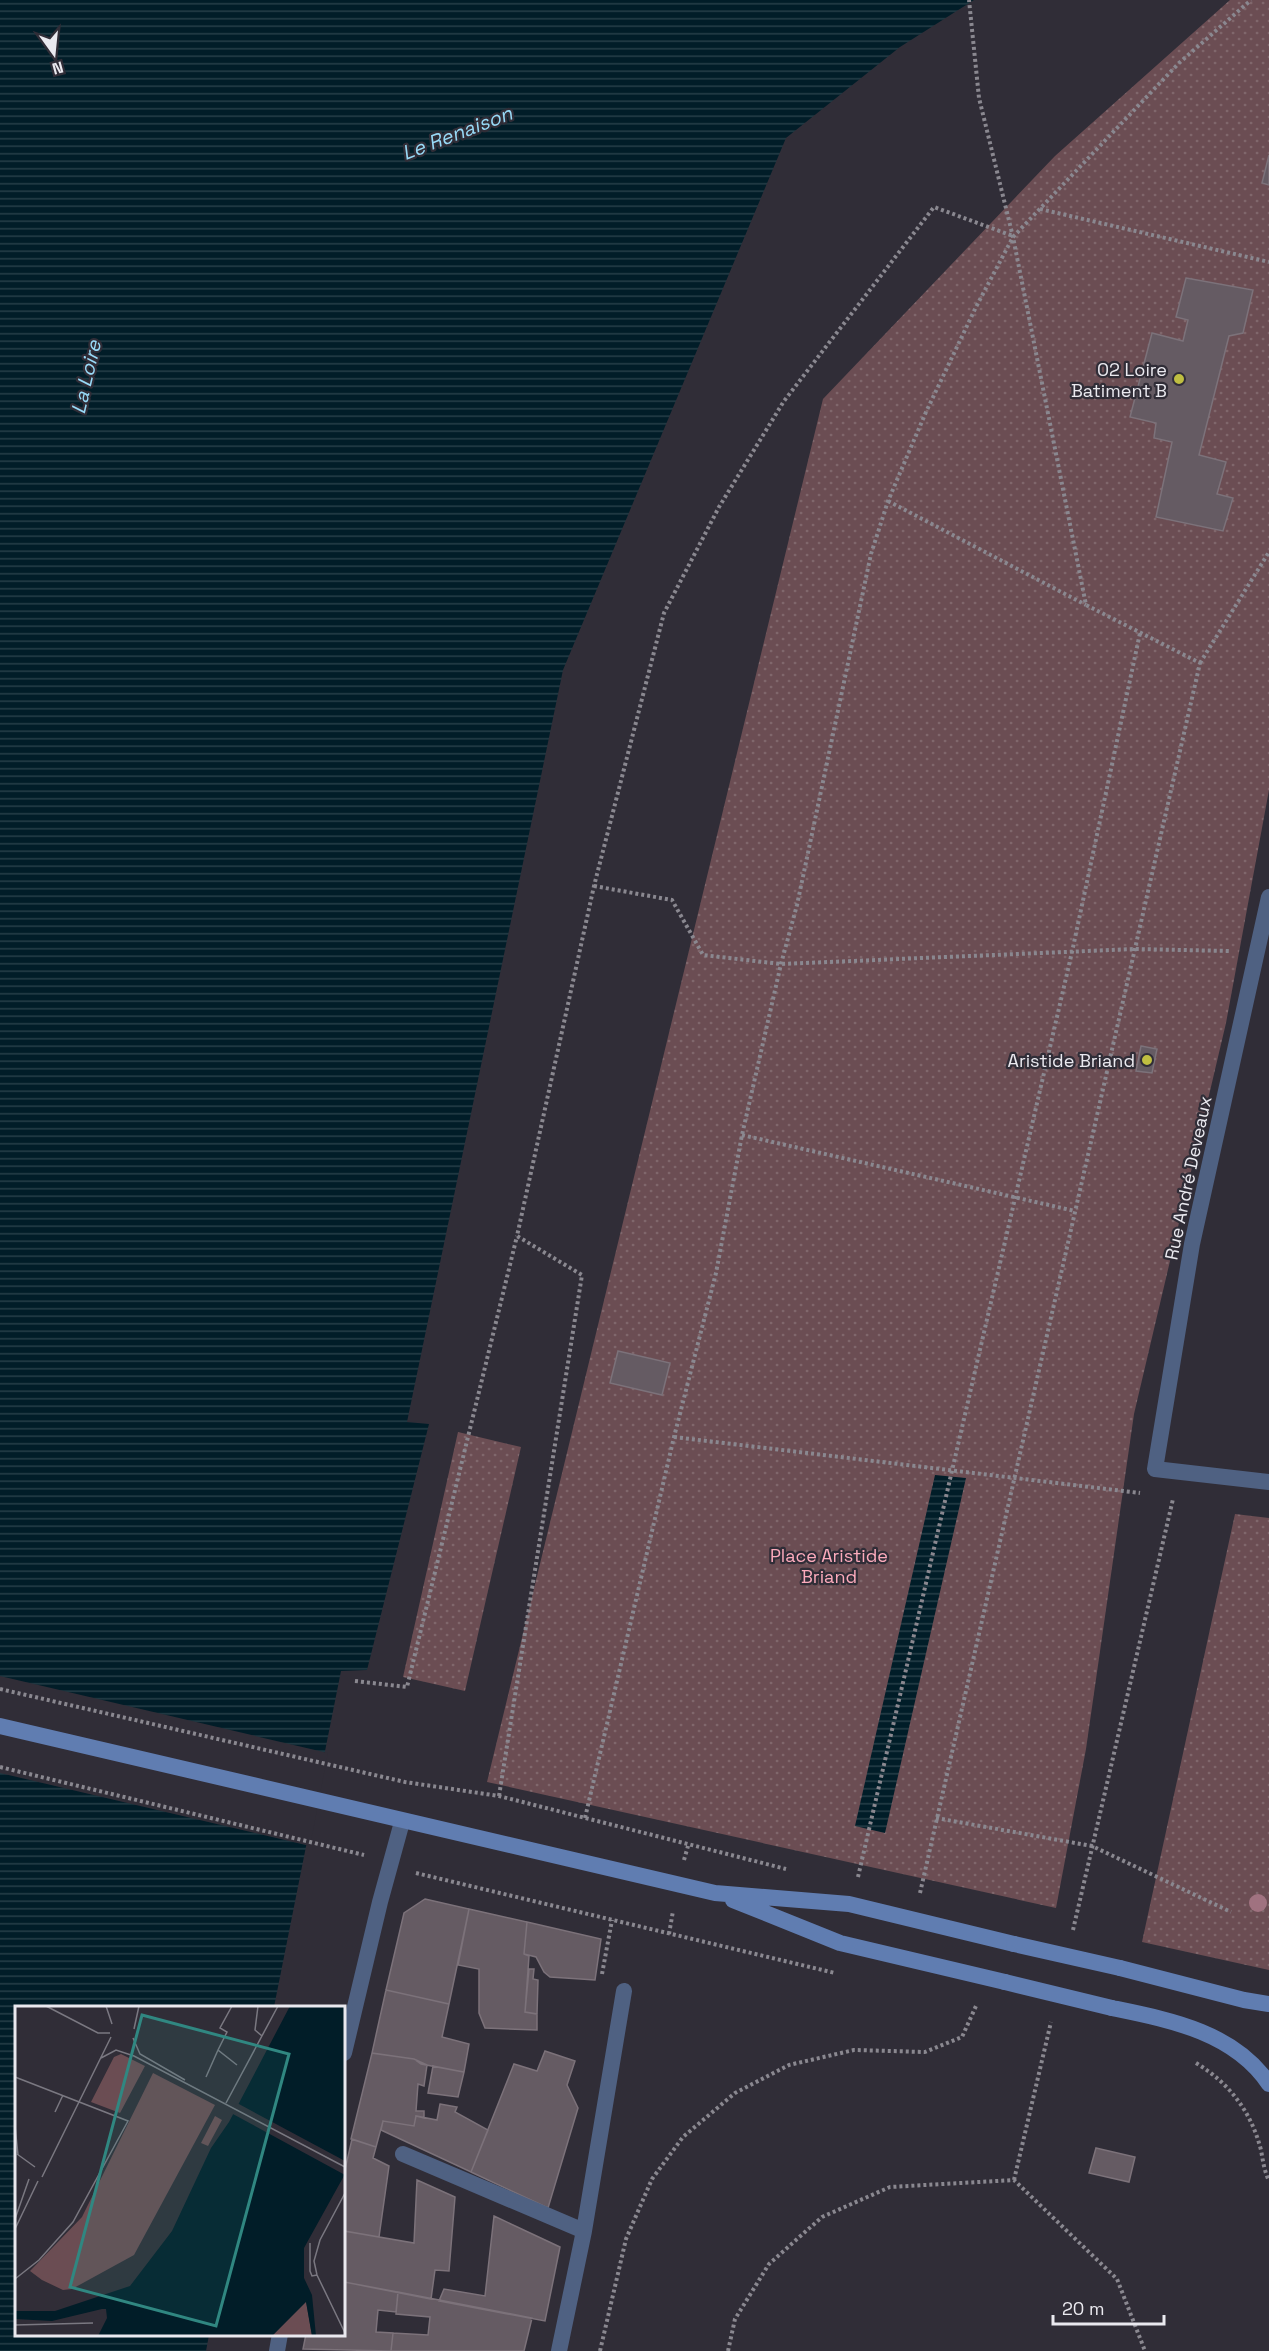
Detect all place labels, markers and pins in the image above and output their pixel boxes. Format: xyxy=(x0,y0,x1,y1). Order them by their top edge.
place label: O2 Loire Batiment B xyxy=(1071,358,1167,402)
marker: O2 Loire Batiment B xyxy=(1172,372,1186,386)
place label: Aristide Briand xyxy=(1008,1049,1135,1072)
marker: Aristide Briand xyxy=(1140,1053,1154,1067)

